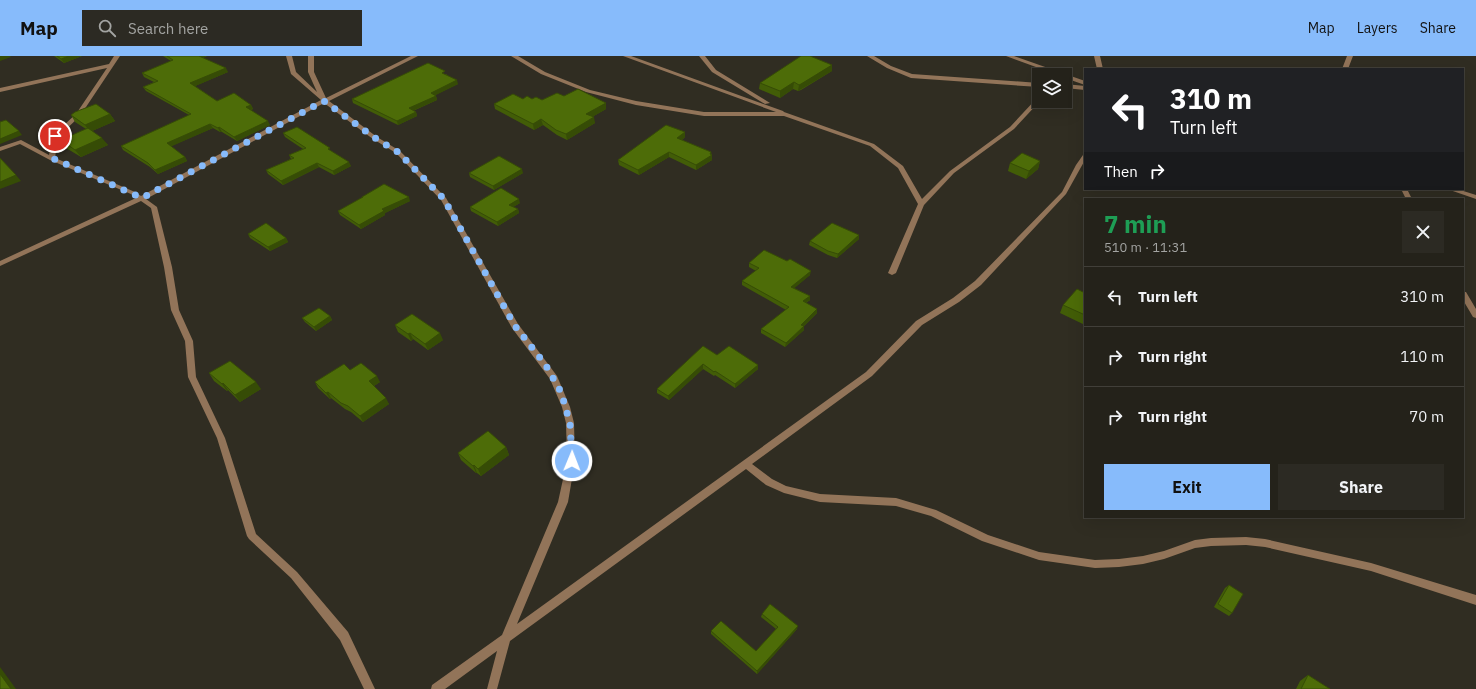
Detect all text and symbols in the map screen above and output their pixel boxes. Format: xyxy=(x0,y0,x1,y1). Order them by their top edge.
search box xyxy=(82,10,362,46)
text: Map xyxy=(20,16,58,40)
icon: search xyxy=(96,17,118,39)
text: Search here xyxy=(128,19,208,38)
text: Map xyxy=(1308,19,1335,37)
text: Layers xyxy=(1357,19,1398,37)
text: Share xyxy=(1420,19,1456,37)
map controls xyxy=(1032,68,1072,108)
button: layers xyxy=(1032,68,1072,108)
text: 310 m xyxy=(1170,80,1252,117)
icon: left xyxy=(1104,84,1156,136)
text: Turn left xyxy=(1170,116,1238,139)
pin xyxy=(38,119,72,153)
icon: arrive xyxy=(44,125,66,147)
icon: right xyxy=(1146,160,1168,182)
text: Then xyxy=(1104,162,1138,181)
text: 7 min xyxy=(1104,208,1167,240)
button: close xyxy=(1402,211,1444,253)
text: 510 m · 11:31 xyxy=(1104,239,1187,256)
icon: left xyxy=(1104,286,1126,308)
text: Turn left xyxy=(1138,287,1198,306)
text: 310 m xyxy=(1400,287,1444,306)
icon: right xyxy=(1104,346,1126,368)
text: Turn right xyxy=(1138,347,1207,366)
text: 110 m xyxy=(1400,347,1444,366)
icon: right xyxy=(1104,406,1126,428)
text: Turn right xyxy=(1138,407,1207,426)
text: 70 m xyxy=(1409,407,1444,426)
position arrow xyxy=(551,440,593,482)
button: Exit xyxy=(1104,464,1270,510)
button: Share xyxy=(1278,464,1444,510)

